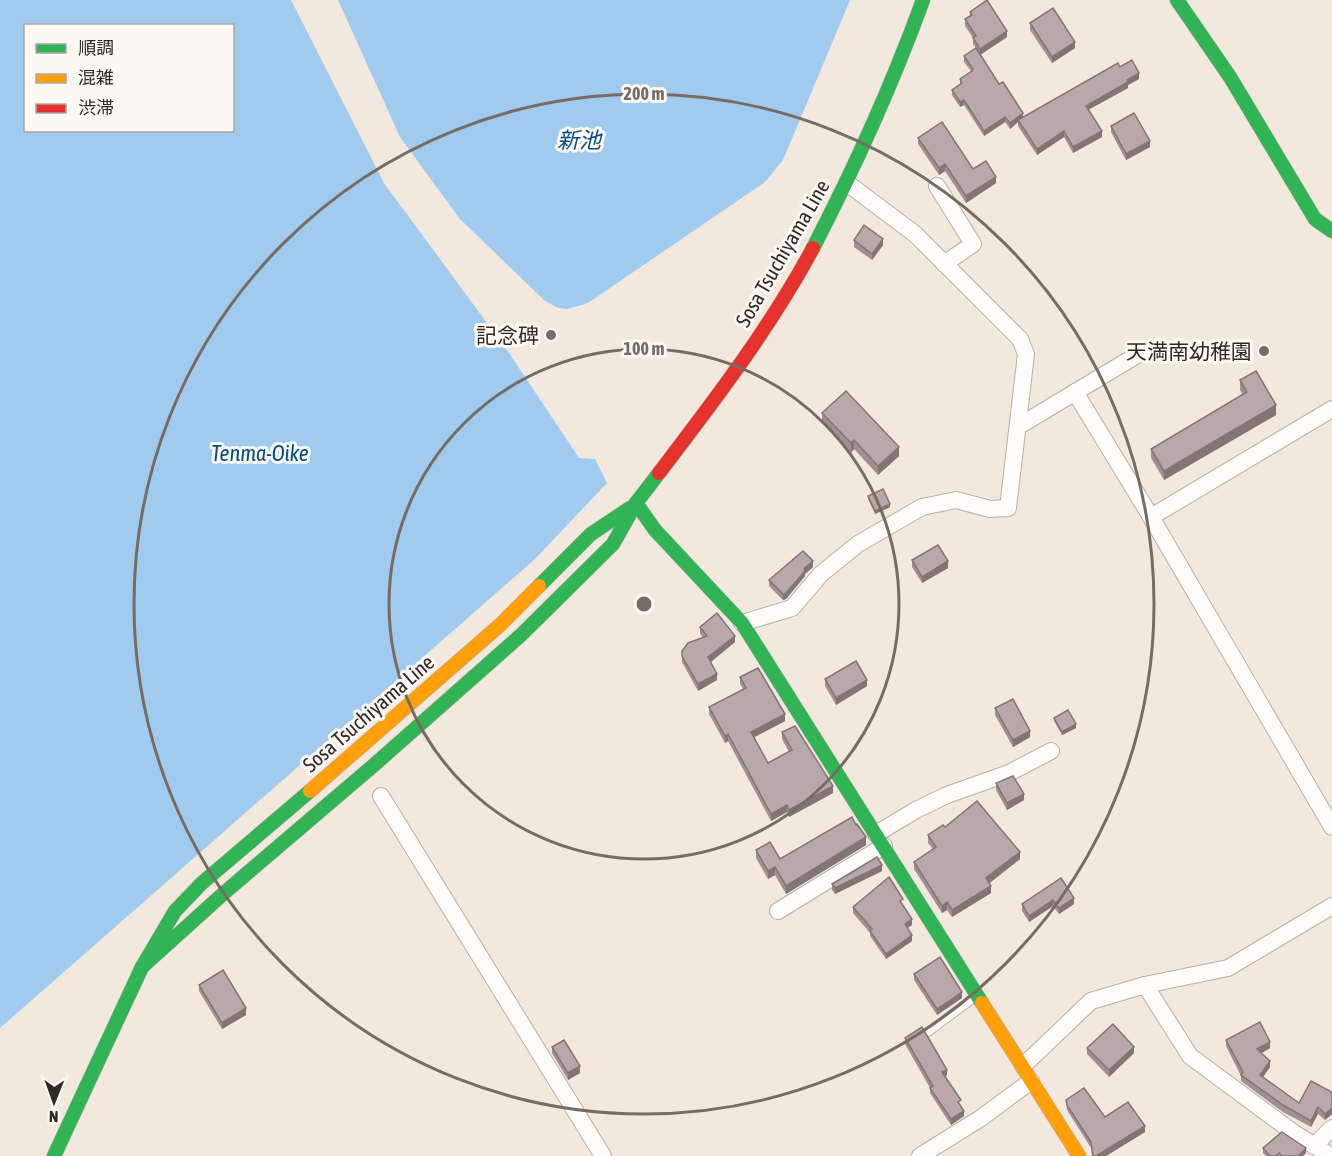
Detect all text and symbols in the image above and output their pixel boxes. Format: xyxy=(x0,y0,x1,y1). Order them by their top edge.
legend xyxy=(24,24,234,132)
text: 順調 xyxy=(78,37,114,58)
text: 混雑 xyxy=(78,67,114,88)
text: 200 m xyxy=(624,83,664,104)
text: 渋滞 xyxy=(78,97,114,118)
water label: 新池 xyxy=(557,127,603,153)
street label: Sosa Tsuchiyama Line xyxy=(730,175,834,331)
place label: 記念碑 xyxy=(476,323,539,347)
marker: 記念碑 xyxy=(544,328,558,342)
text: 100 m xyxy=(624,338,664,359)
place label: 天満南幼稚園 xyxy=(1126,339,1252,363)
marker: 天満南幼稚園 xyxy=(1257,344,1271,358)
water label: Tenma-Oike xyxy=(211,440,309,466)
centre of rings xyxy=(634,594,654,614)
street label: Sosa Tsuchiyama Line xyxy=(298,650,438,776)
north arrow xyxy=(24,1072,84,1132)
text: N xyxy=(49,1108,59,1126)

